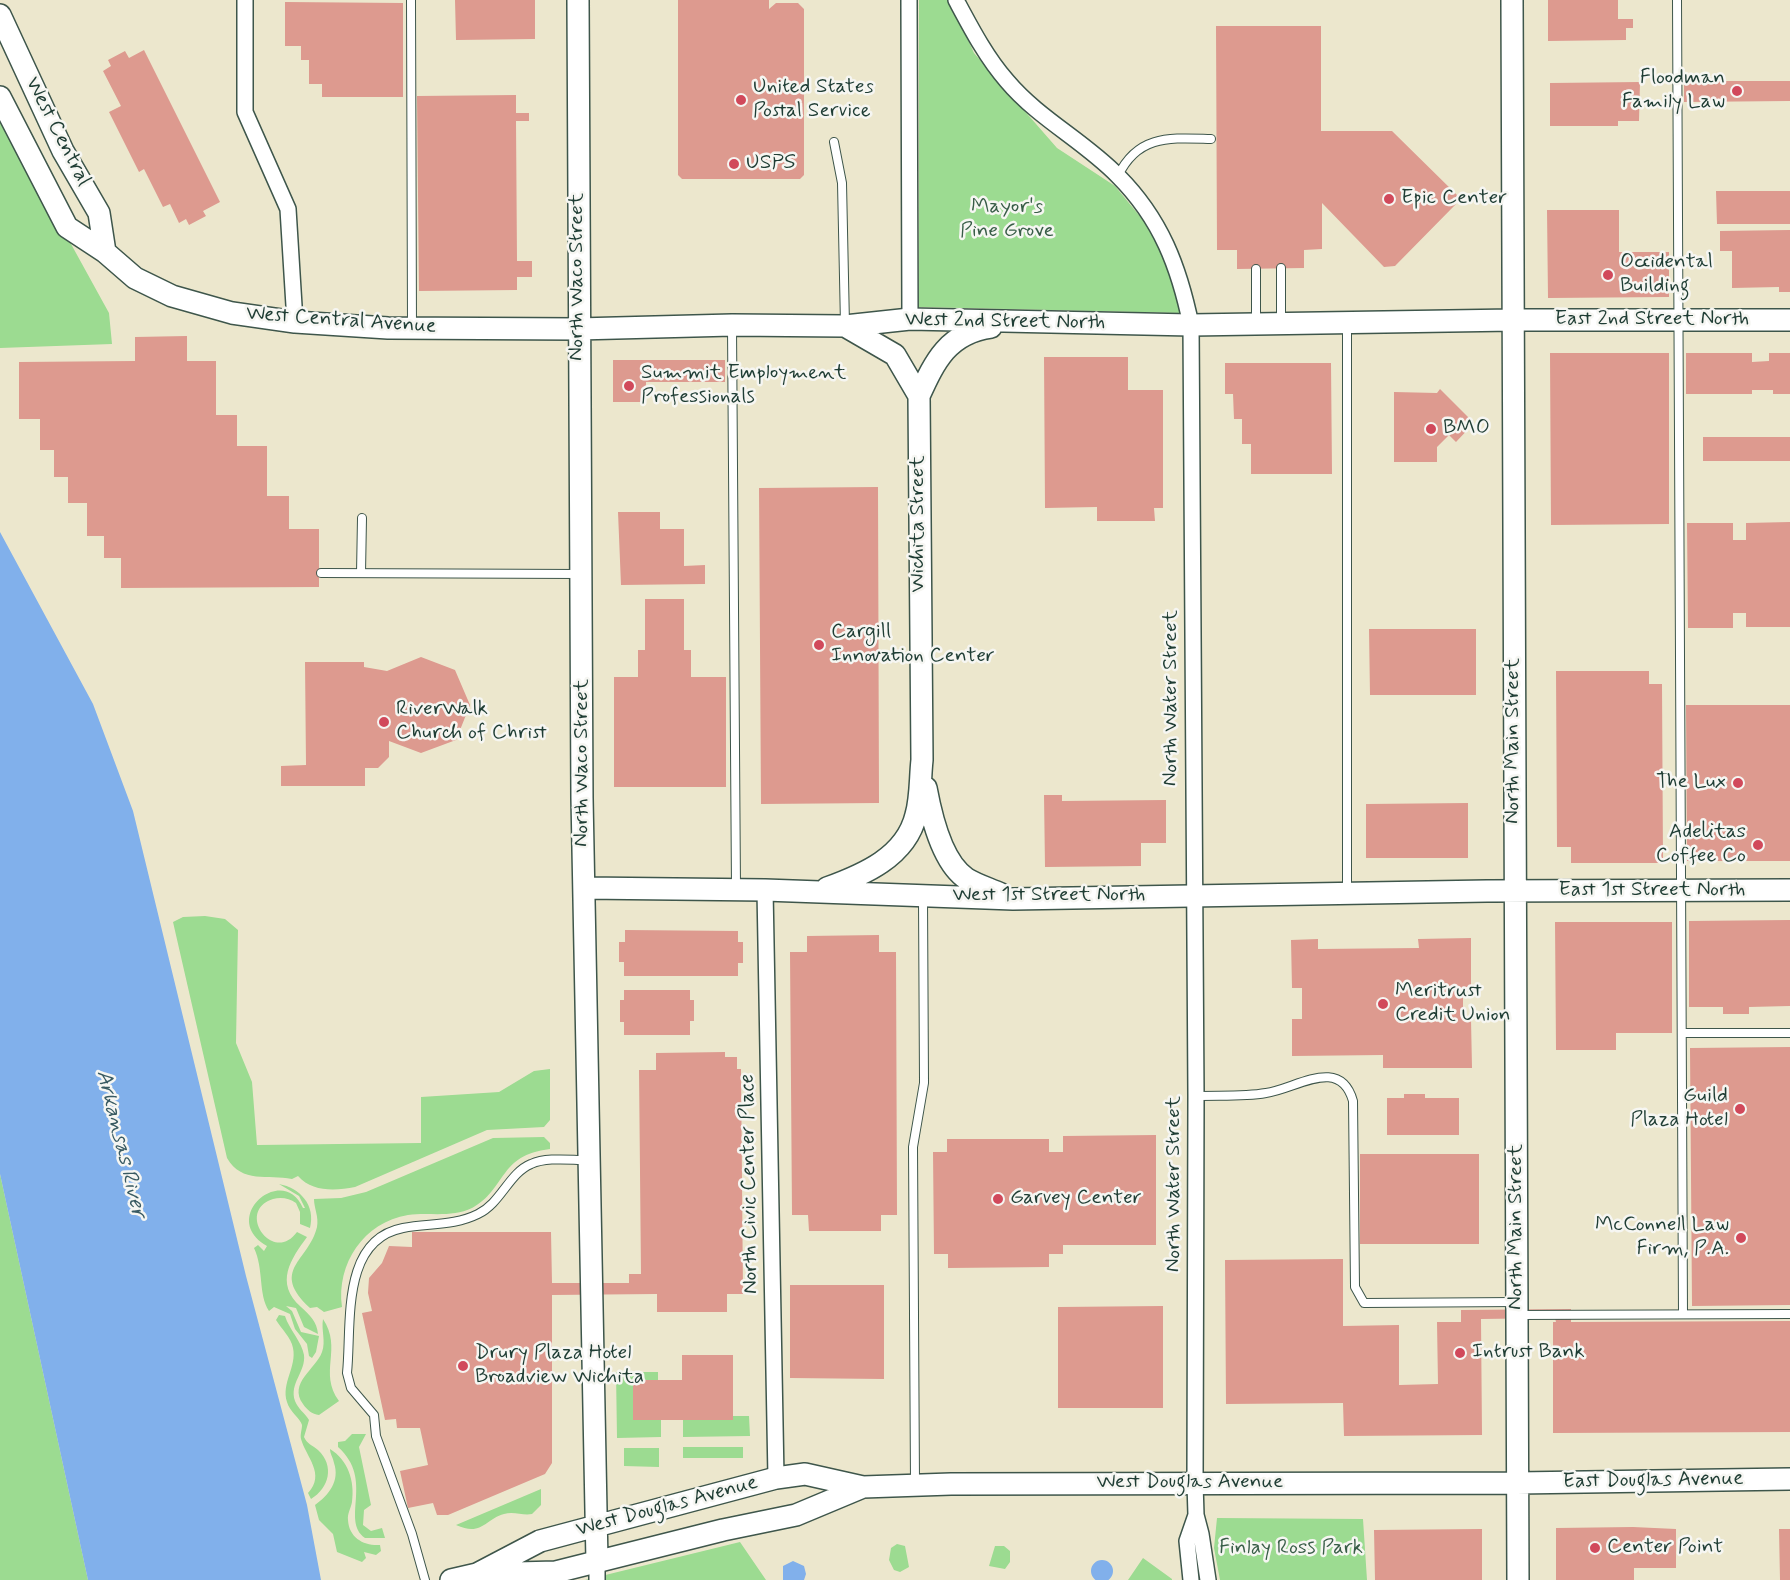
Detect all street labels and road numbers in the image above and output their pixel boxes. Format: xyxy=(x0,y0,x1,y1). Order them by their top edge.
street label: West Central xyxy=(19,73,95,191)
street label: North Waco Street xyxy=(565,193,591,361)
street label: West Central Avenue xyxy=(245,302,437,340)
street label: East 2nd Street North xyxy=(1555,307,1749,333)
street label: West 2nd Street North xyxy=(905,308,1105,336)
street label: Wichita Street xyxy=(906,455,932,593)
street label: North Water Street xyxy=(1159,610,1185,786)
street label: North Main Street xyxy=(1501,658,1527,824)
street label: North Waco Street xyxy=(570,679,596,847)
street label: East 1st Street North xyxy=(1559,878,1745,904)
street label: West 1st Street North xyxy=(953,883,1145,909)
street label: North Civic Center Place xyxy=(735,1074,765,1294)
street label: North Water Street xyxy=(1162,1096,1188,1272)
street label: North Main Street xyxy=(1504,1144,1530,1310)
street label: East Douglas Avenue xyxy=(1562,1467,1744,1495)
street label: West Douglas Avenue xyxy=(1097,1470,1283,1496)
street label: West Douglas Avenue xyxy=(574,1471,760,1543)

